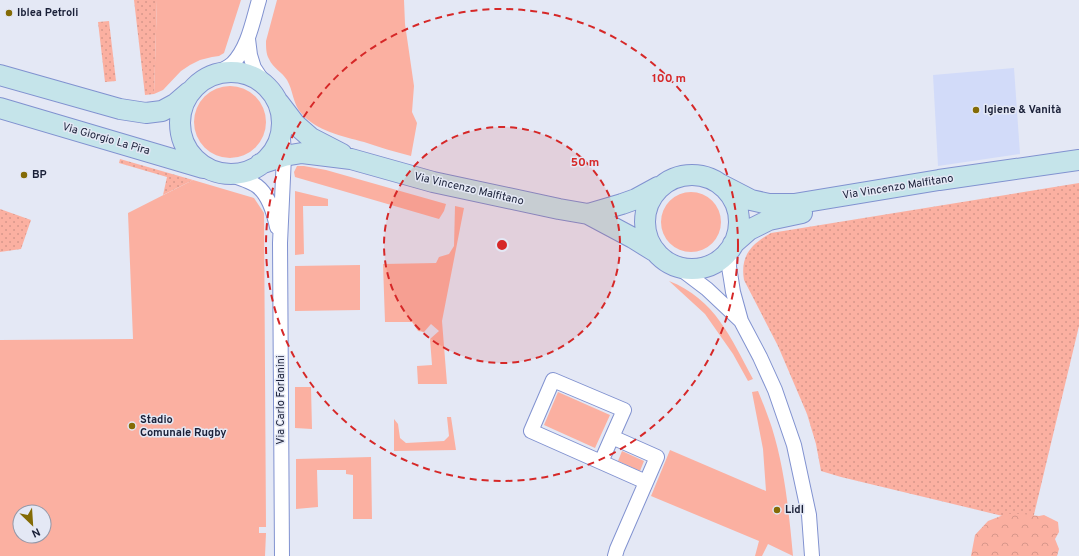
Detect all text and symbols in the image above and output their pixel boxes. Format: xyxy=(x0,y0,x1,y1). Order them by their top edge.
place label: Iblea Petroli xyxy=(17,6,78,20)
marker: Iblea Petroli xyxy=(4,8,14,18)
text: 100 m xyxy=(652,71,686,87)
place label: Igiene & Vanità xyxy=(984,103,1061,117)
marker: Igiene & Vanità xyxy=(971,105,981,115)
street label: Via Giorgio La Pira xyxy=(61,120,152,158)
text: 50 m xyxy=(571,155,599,171)
place label: BP xyxy=(32,168,47,182)
marker: BP xyxy=(19,170,29,180)
street label: Via Vincenzo Malfitano xyxy=(413,170,525,208)
street label: Via Vincenzo Malfitano xyxy=(841,171,955,203)
centre of rings xyxy=(495,238,509,252)
street label: Via Carlo Forlanini xyxy=(274,355,288,445)
place label: Stadio Comunale Rugby xyxy=(140,413,227,440)
marker: Stadio Comunale Rugby xyxy=(127,421,137,431)
place label: Lidl xyxy=(785,503,804,517)
north arrow xyxy=(12,504,52,544)
marker: Lidl xyxy=(772,505,782,515)
text: N xyxy=(29,524,42,540)

